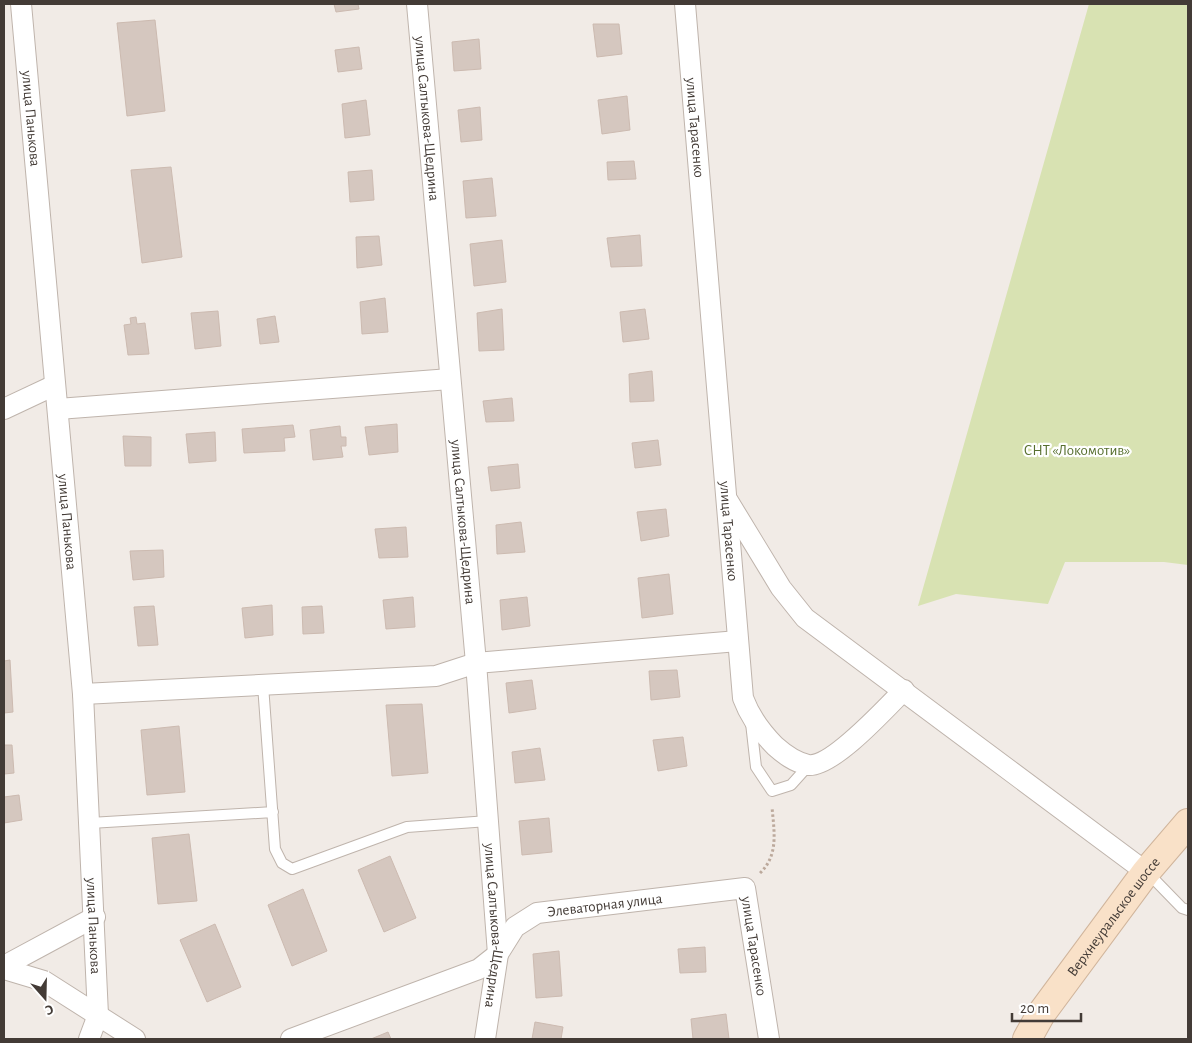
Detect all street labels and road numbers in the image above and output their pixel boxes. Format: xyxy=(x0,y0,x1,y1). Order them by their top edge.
street label: улица Салтыкова-Щедрина xyxy=(412,34,442,202)
street label: улица Панькова xyxy=(19,69,43,167)
street label: улица Тарасенко xyxy=(684,76,707,178)
street label: улица Салтыкова-Щедрина xyxy=(448,438,478,605)
street label: улица Панькова xyxy=(56,472,79,571)
street label: улица Тарасенко xyxy=(717,480,741,582)
street label: улица Салтыкова-Щедрина xyxy=(482,841,506,1009)
street label: Верхнеуральское шоссе xyxy=(1064,854,1163,979)
street label: улица Панькова xyxy=(84,877,104,975)
street label: Элеваторная улица xyxy=(546,890,663,919)
street label: улица Тарасенко xyxy=(739,894,770,997)

